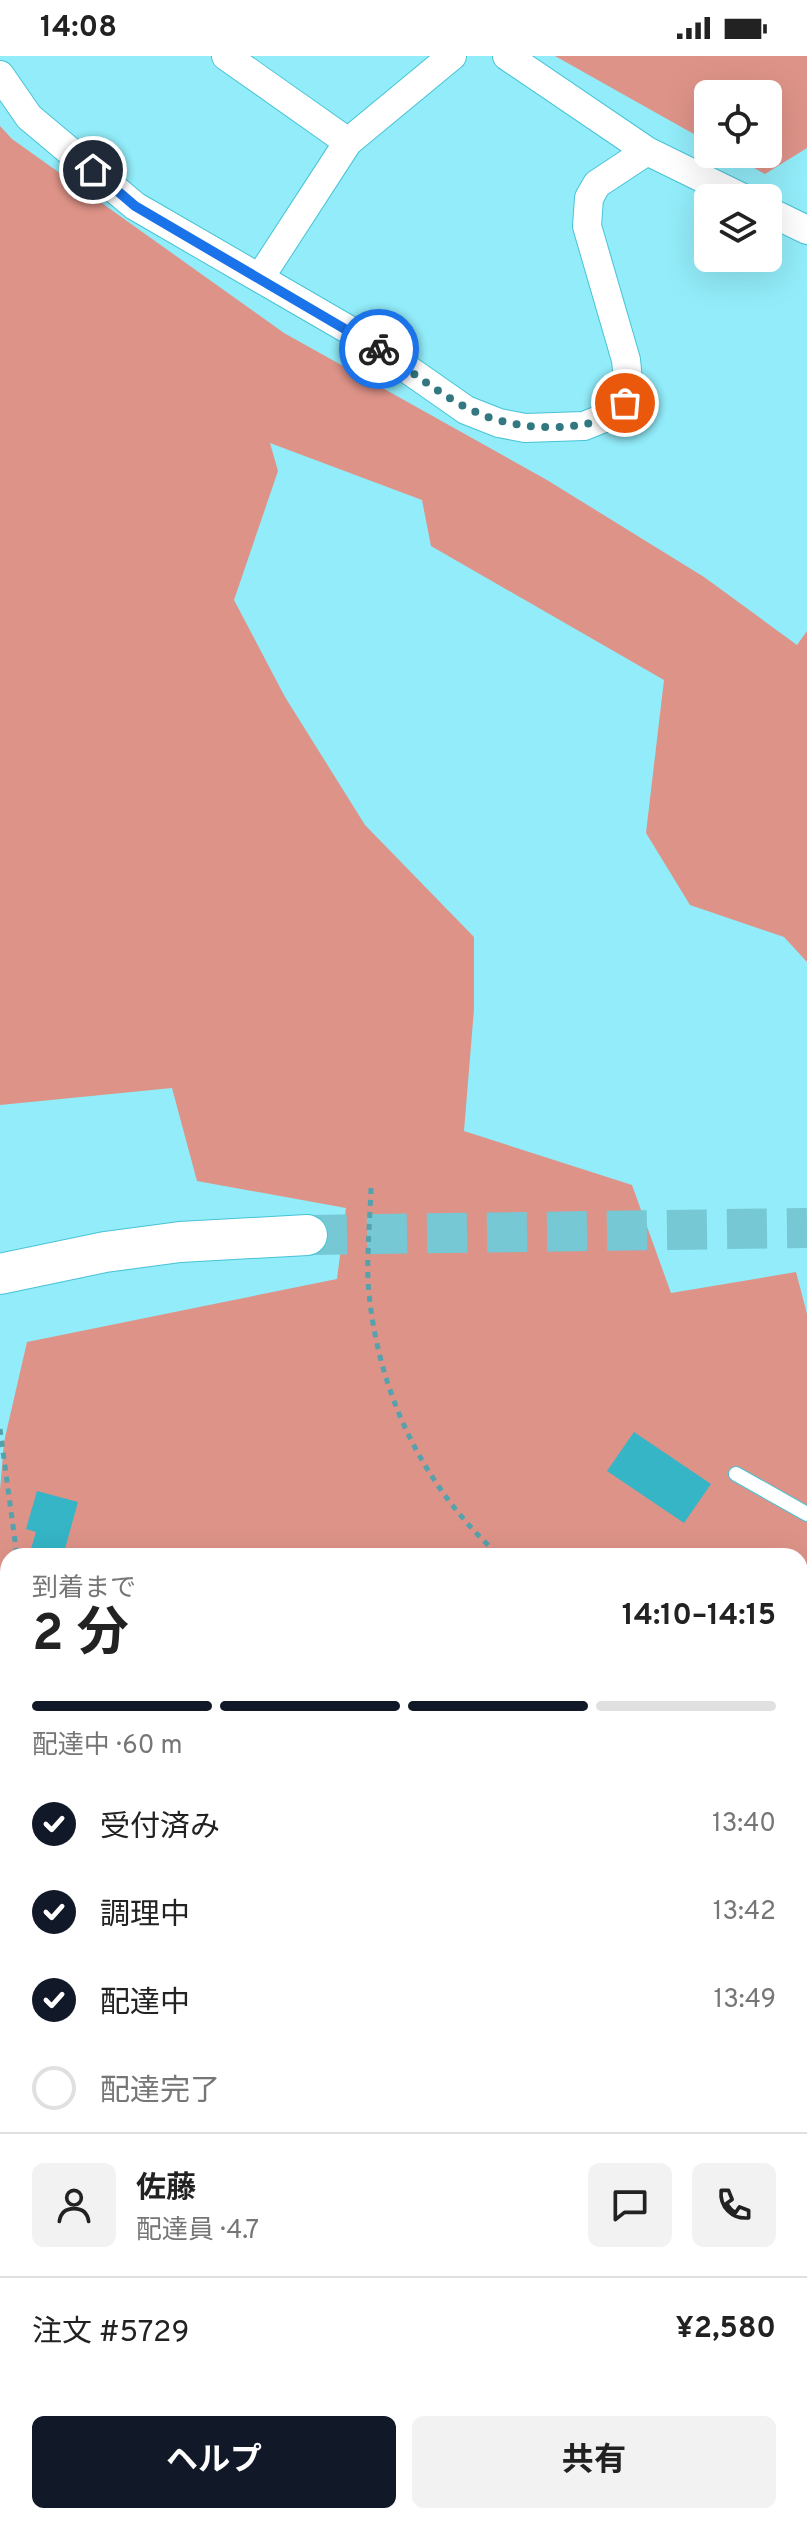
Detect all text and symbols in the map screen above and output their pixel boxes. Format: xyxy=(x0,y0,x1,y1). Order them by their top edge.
text: 14:08 xyxy=(40,10,117,47)
map controls xyxy=(694,80,782,272)
button: locate xyxy=(694,80,782,168)
pin xyxy=(59,136,127,204)
icon: home xyxy=(71,148,115,192)
button: layers xyxy=(694,184,782,272)
courier xyxy=(339,309,419,389)
icon: bike xyxy=(357,327,401,371)
pin xyxy=(591,369,659,437)
icon: bag xyxy=(603,381,647,425)
text: 到着まで xyxy=(32,1573,136,1606)
text: 14:10–14:15 xyxy=(622,1598,776,1635)
text: 2 分 xyxy=(32,1603,129,1669)
text: 配達中 · 60 m xyxy=(32,1730,183,1763)
icon: check xyxy=(32,1802,76,1846)
text: 13:40 xyxy=(712,1808,776,1841)
text: 受付済み xyxy=(100,1810,220,1847)
icon: check xyxy=(32,1890,76,1934)
text: 13:42 xyxy=(713,1896,776,1929)
text: 調理中 xyxy=(100,1898,190,1935)
icon: check xyxy=(32,1978,76,2022)
text: 13:49 xyxy=(714,1984,776,2017)
text: 配達中 xyxy=(100,1986,190,2023)
text: 配達完了 xyxy=(100,2074,220,2111)
button: person xyxy=(32,2163,116,2247)
button: chat xyxy=(588,2163,672,2247)
button: phone xyxy=(692,2163,776,2247)
text: 佐藤 xyxy=(136,2171,196,2208)
text: 配達員 · 4.7 xyxy=(136,2215,259,2248)
text: ¥2,580 xyxy=(676,2311,776,2348)
text: 注文 #5729 xyxy=(32,2315,189,2352)
button: ヘルプ xyxy=(32,2416,396,2508)
button: 共有 xyxy=(412,2416,776,2508)

